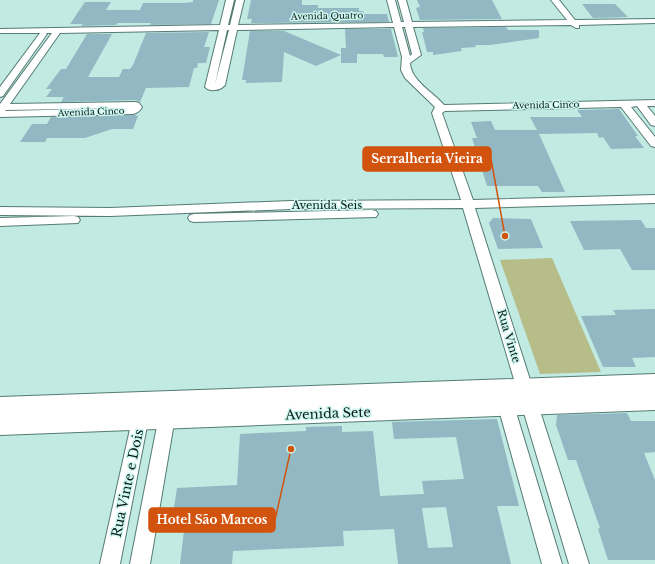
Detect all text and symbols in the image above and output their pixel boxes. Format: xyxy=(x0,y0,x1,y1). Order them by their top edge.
street label: Avenida Quatro xyxy=(290,9,364,22)
street label: Avenida Cinco xyxy=(511,98,580,111)
street label: Avenida Cinco xyxy=(56,105,125,118)
callout: Serralheria Vieira xyxy=(363,147,491,171)
text: Serralheria Vieira xyxy=(371,151,483,166)
street label: Avenida Seis xyxy=(291,198,362,212)
street label: Rua Vinte xyxy=(494,308,524,364)
street label: Avenida Sete xyxy=(284,404,371,424)
street label: Rua Vinte e Dois xyxy=(108,427,147,539)
callout: Hotel São Marcos xyxy=(149,508,275,532)
text: Hotel São Marcos xyxy=(157,512,268,527)

